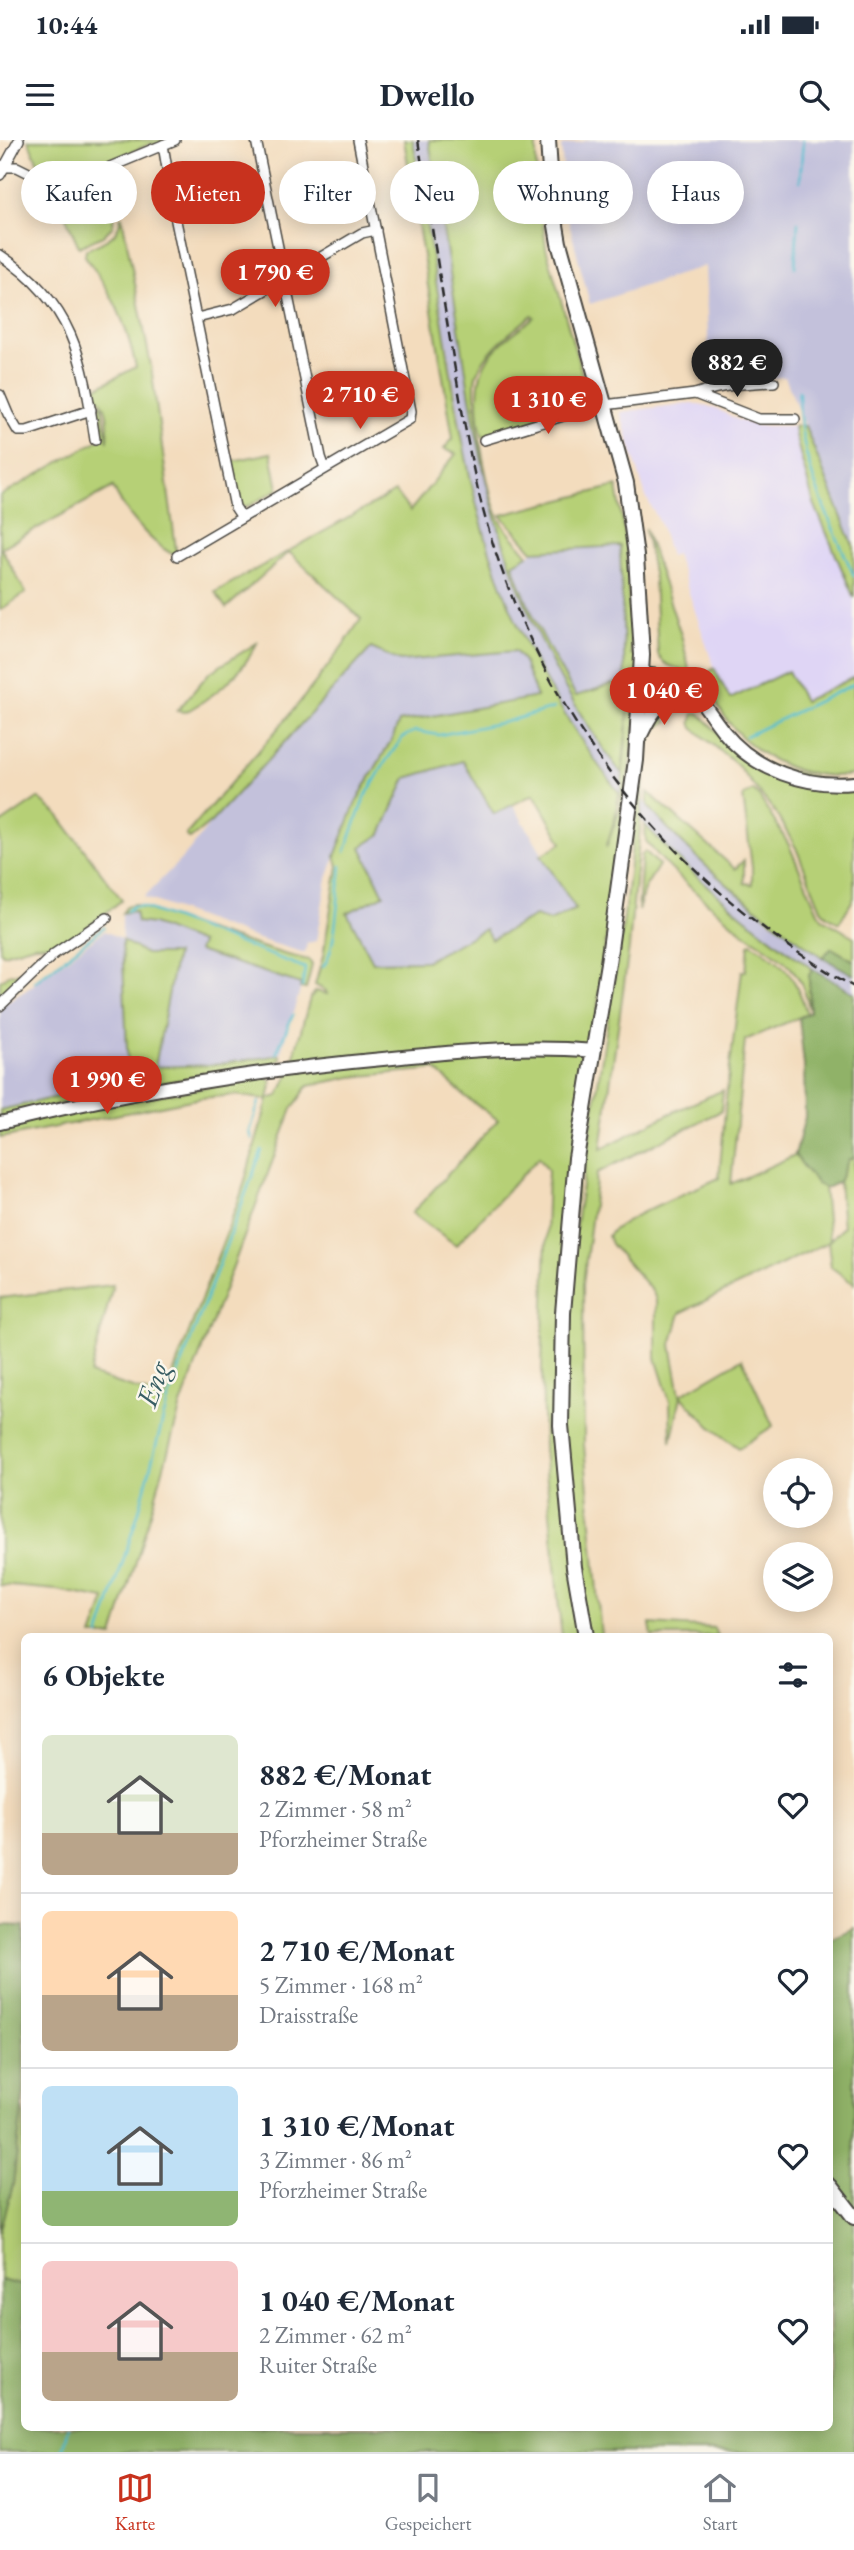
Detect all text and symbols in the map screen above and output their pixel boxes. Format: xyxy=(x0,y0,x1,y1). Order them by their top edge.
text: 10:44 xyxy=(35,8,97,42)
text: Dwello xyxy=(379,74,475,116)
icon: menu xyxy=(21,76,59,114)
icon: search xyxy=(795,76,833,114)
chip: Kaufen xyxy=(21,161,137,224)
chip: Mieten xyxy=(151,161,265,224)
chip: Filter xyxy=(279,161,376,224)
chip: Neu xyxy=(390,161,479,224)
chip: Wohnung xyxy=(493,161,633,224)
chip: Haus xyxy=(647,161,744,224)
pin: 1 790 € xyxy=(210,250,340,309)
text: 1 790 € xyxy=(237,257,313,287)
pin: 882 € xyxy=(688,340,786,399)
text: 882 € xyxy=(708,347,766,377)
pin: 2 710 € xyxy=(295,372,425,431)
pin: 1 310 € xyxy=(483,376,613,436)
text: 2 710 € xyxy=(322,379,398,409)
text: 1 310 € xyxy=(510,384,586,414)
pin: 1 040 € xyxy=(599,668,729,727)
text: 1 040 € xyxy=(626,675,702,705)
pin: 1 990 € xyxy=(42,1056,172,1116)
text: 1 990 € xyxy=(69,1064,145,1094)
water label: Eng xyxy=(126,1354,179,1413)
map controls xyxy=(763,1458,833,1612)
button: locate xyxy=(763,1458,833,1528)
button: layers xyxy=(763,1542,833,1612)
text: 6 Objekte xyxy=(42,1656,165,1695)
icon: filters xyxy=(774,1656,812,1694)
text: 882 €/Monat xyxy=(259,1755,431,1794)
icon: home xyxy=(98,1763,182,1847)
icon: heart xyxy=(774,1786,812,1824)
text: 2 Zimmer · 58 m² xyxy=(259,1794,412,1824)
text: Pforzheimer Straße xyxy=(259,1824,427,1854)
text: 2 710 €/Monat xyxy=(259,1931,454,1970)
icon: home xyxy=(98,1939,182,2023)
icon: heart xyxy=(774,1962,812,2000)
text: 5 Zimmer · 168 m² xyxy=(259,1970,423,2000)
text: Draisstraße xyxy=(259,2000,358,2030)
text: 1 310 €/Monat xyxy=(259,2106,454,2145)
icon: home xyxy=(98,2114,182,2198)
icon: heart xyxy=(774,2137,812,2175)
text: 3 Zimmer · 86 m² xyxy=(259,2145,412,2175)
text: Pforzheimer Straße xyxy=(259,2175,427,2205)
text: 1 040 €/Monat xyxy=(259,2281,454,2320)
icon: home xyxy=(98,2289,182,2373)
icon: heart xyxy=(774,2312,812,2350)
text: 2 Zimmer · 62 m² xyxy=(259,2320,412,2350)
text: Ruiter Straße xyxy=(259,2350,377,2380)
tab: Karte xyxy=(115,2469,155,2536)
tab: Gespeichert xyxy=(385,2469,471,2536)
tab: Start xyxy=(701,2469,739,2536)

